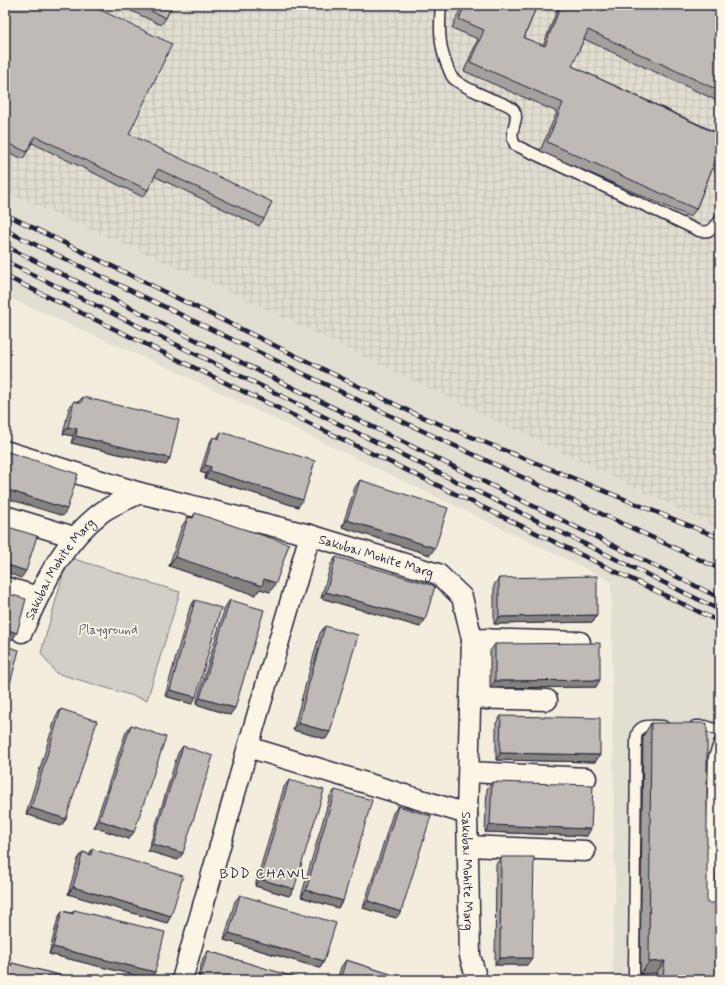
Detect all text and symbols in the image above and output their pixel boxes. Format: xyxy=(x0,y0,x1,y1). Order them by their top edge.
street label: Sakubai Mohite Marg xyxy=(22,514,100,623)
street label: Sakubai Mohite Marg xyxy=(317,531,436,583)
park label: Playground xyxy=(79,622,137,639)
street label: Sakubai Mohite Marg xyxy=(457,811,476,931)
district label: BDD CHAWL xyxy=(220,865,310,883)

